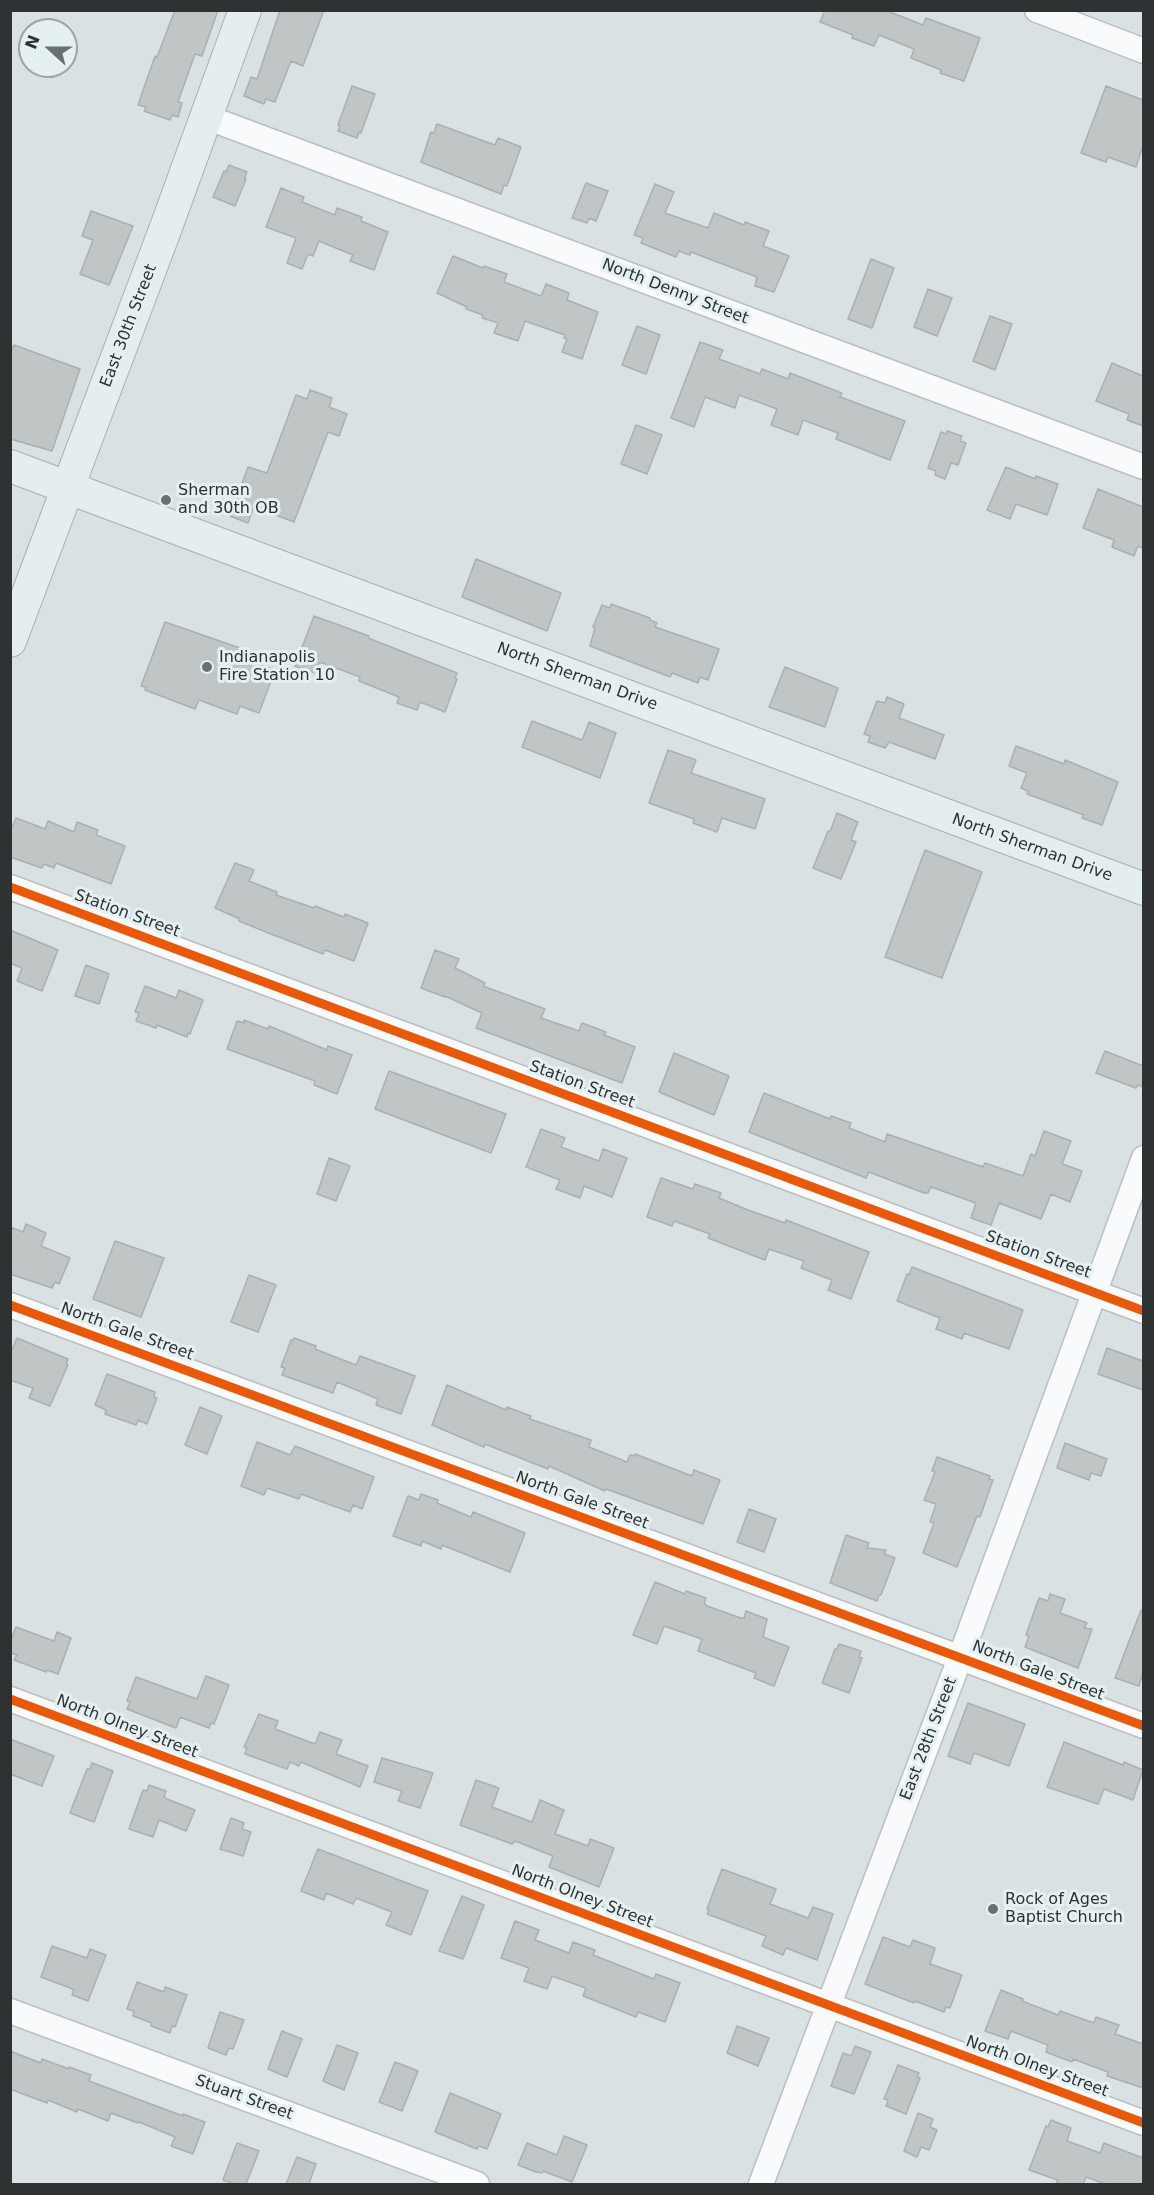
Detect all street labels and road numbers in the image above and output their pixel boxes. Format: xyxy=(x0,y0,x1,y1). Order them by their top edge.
street label: North Denny Street xyxy=(599,255,751,329)
street label: East 30th Street xyxy=(97,262,161,390)
street label: North Sherman Drive xyxy=(494,639,660,715)
street label: North Sherman Drive xyxy=(949,810,1115,886)
street label: Station Street xyxy=(72,886,182,942)
street label: Station Street xyxy=(527,1057,637,1113)
street label: Station Street xyxy=(983,1227,1093,1283)
street label: North Gale Street xyxy=(58,1299,196,1365)
street label: North Gale Street xyxy=(513,1468,651,1534)
street label: North Gale Street xyxy=(969,1637,1107,1705)
street label: East 28th Street xyxy=(897,1675,961,1803)
street label: North Olney Street xyxy=(54,1691,200,1763)
street label: North Olney Street xyxy=(509,1861,655,1933)
street label: North Olney Street xyxy=(963,2032,1111,2102)
street label: Stuart Street xyxy=(192,2071,296,2125)

